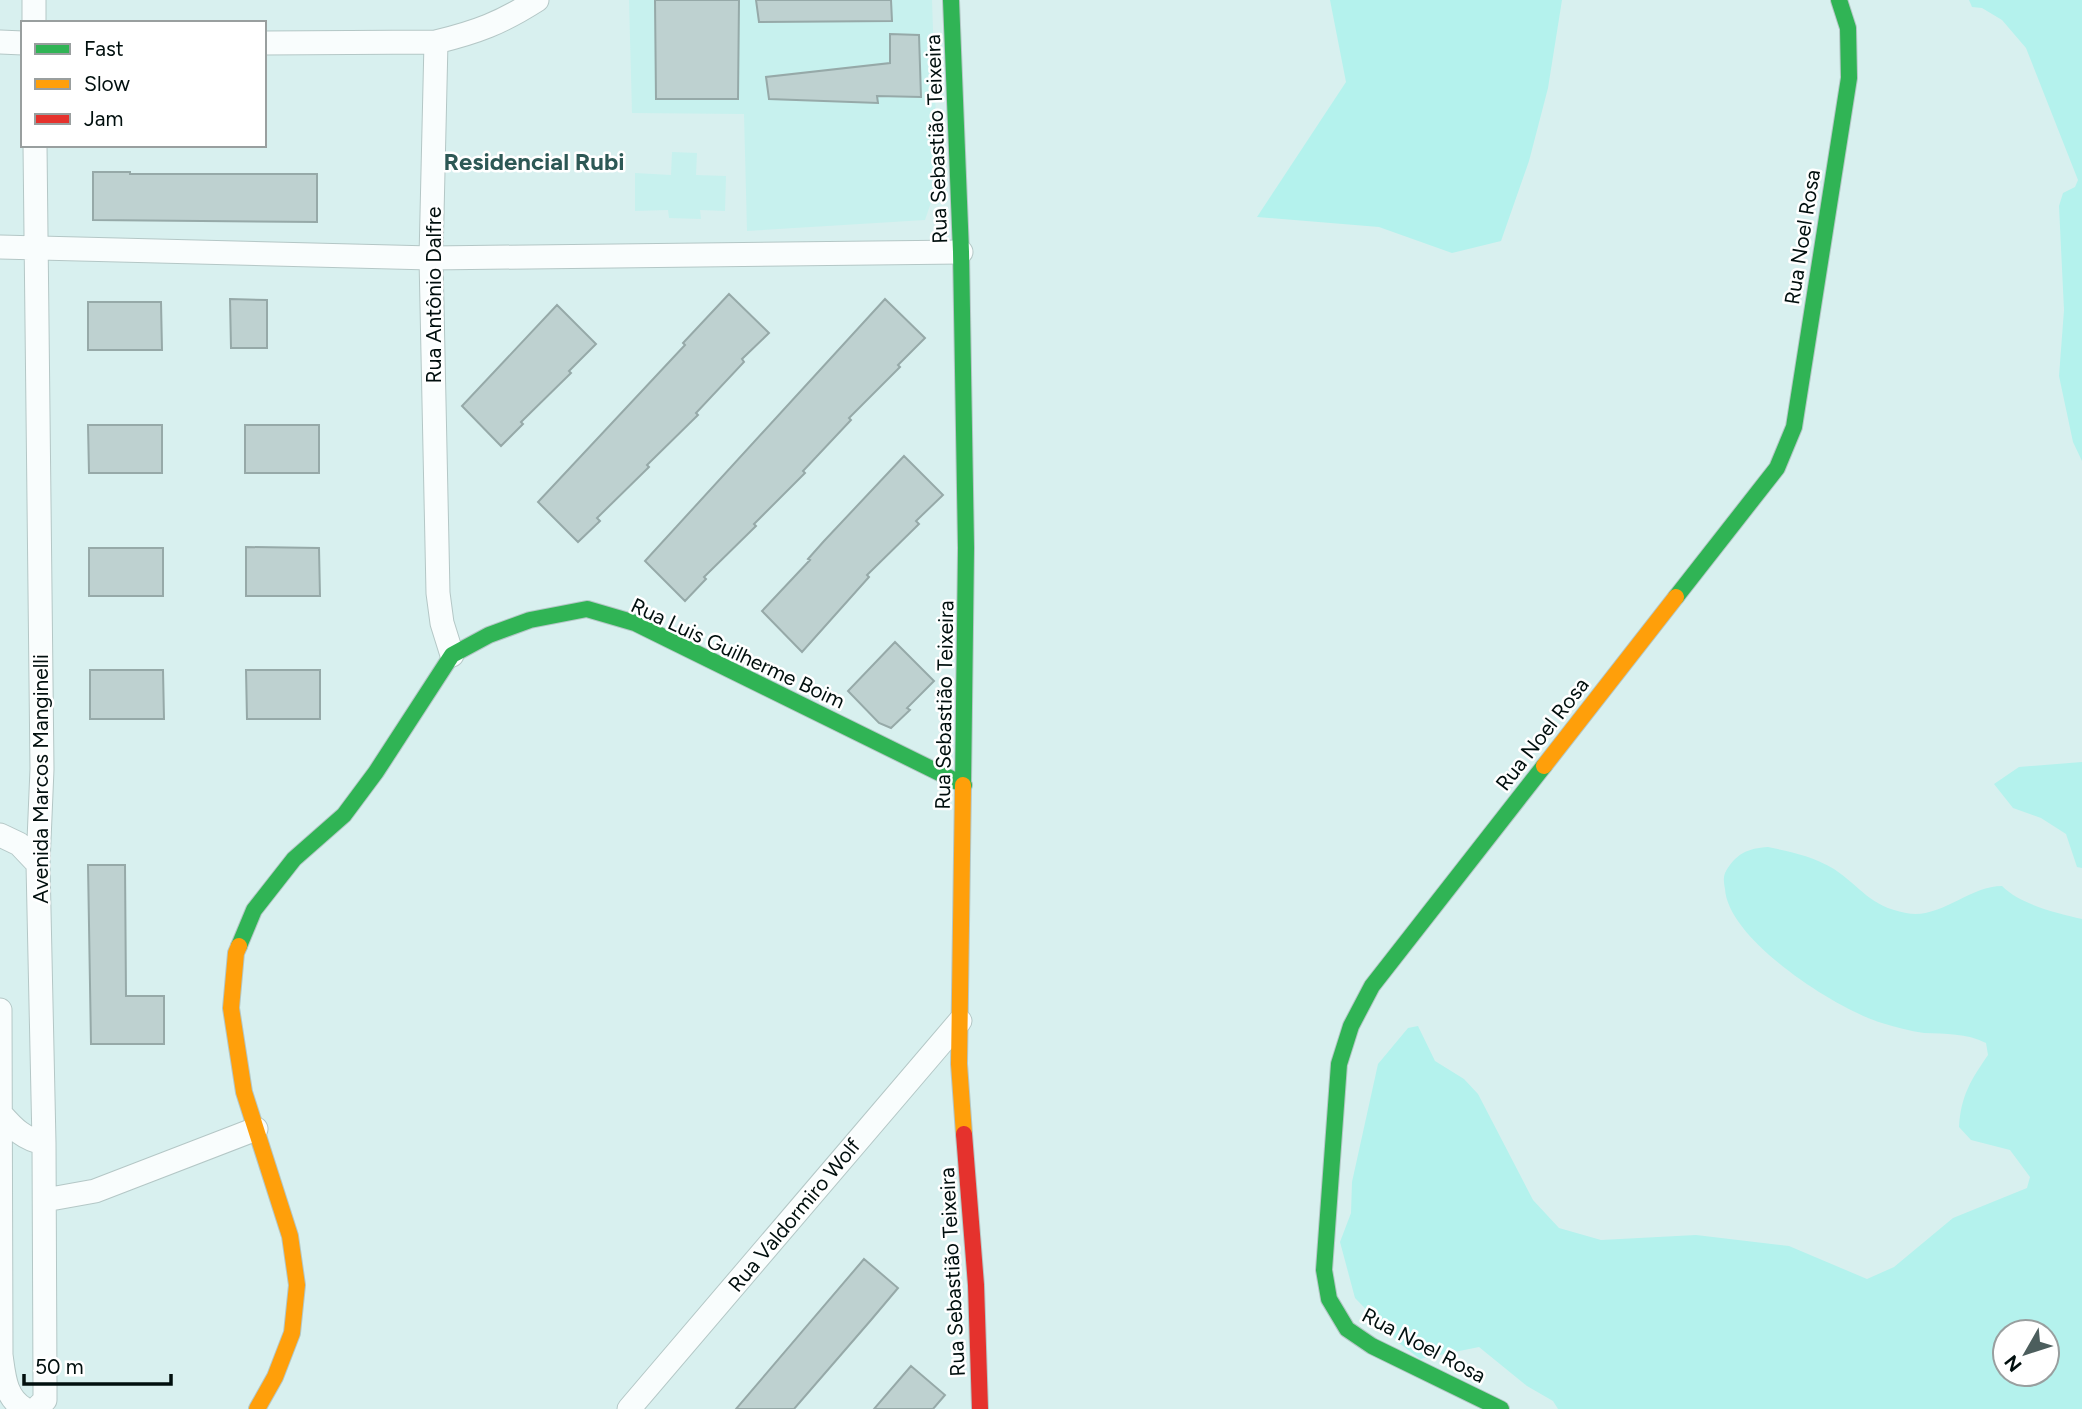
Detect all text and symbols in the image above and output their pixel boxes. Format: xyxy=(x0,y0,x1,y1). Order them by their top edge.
legend xyxy=(21,21,266,147)
street label: Rua Sebastião Teixeira xyxy=(920,34,952,244)
text: Fast xyxy=(84,36,124,61)
text: Slow xyxy=(84,71,130,96)
text: Jam xyxy=(84,106,123,131)
district label: Residencial Rubi xyxy=(444,147,624,176)
street label: Rua Noel Rosa xyxy=(1779,168,1825,306)
street label: Rua Antônio Dalfre xyxy=(421,207,446,383)
street label: Rua Luis Guilherme Boim xyxy=(627,592,849,714)
street label: Rua Sebastião Teixeira xyxy=(930,600,958,810)
street label: Avenida Marcos Manginelli xyxy=(28,654,53,904)
street label: Rua Noel Rosa xyxy=(1490,673,1594,795)
street label: Rua Valdormiro Wolf xyxy=(723,1133,866,1297)
street label: Rua Sebastião Teixeira xyxy=(934,1167,970,1377)
street label: Rua Noel Rosa xyxy=(1358,1302,1490,1388)
north arrow xyxy=(1991,1318,2061,1388)
scale bar xyxy=(24,1342,172,1386)
text: N xyxy=(2000,1350,2027,1376)
text: 50 m xyxy=(35,1354,84,1379)

